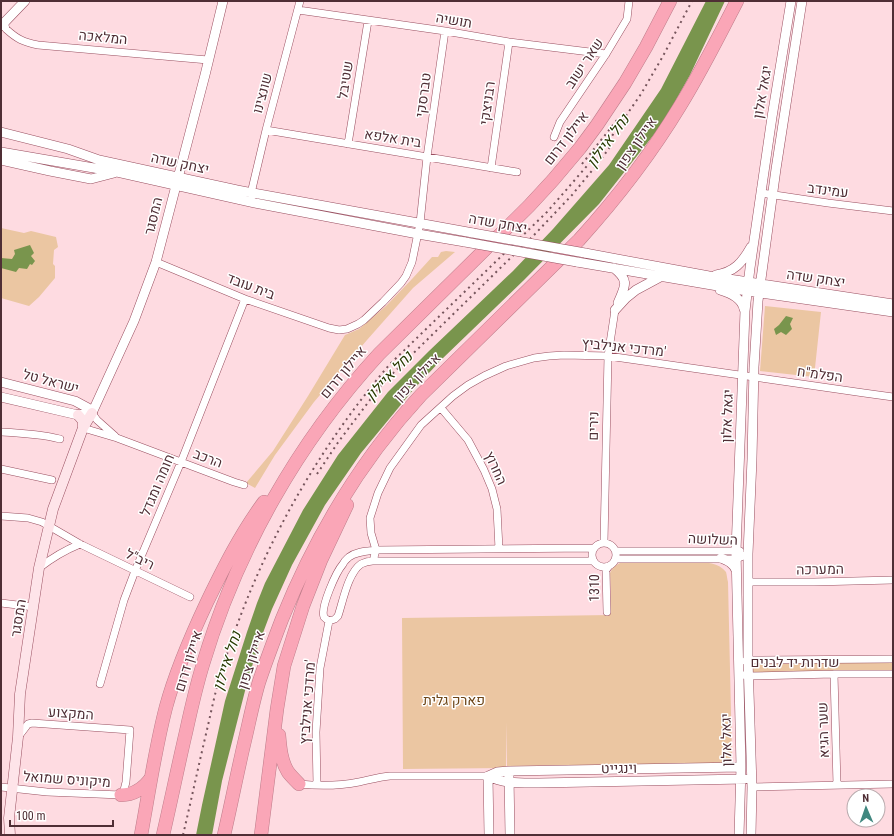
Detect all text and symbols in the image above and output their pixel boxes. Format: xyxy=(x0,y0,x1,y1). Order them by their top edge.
street label: תושיה xyxy=(435,9,473,31)
street label: המלאכה xyxy=(78,27,128,47)
street label: שאר ישוב xyxy=(561,35,607,91)
street label: שטיבל xyxy=(334,60,356,100)
street label: יגאל אלון xyxy=(749,64,775,120)
street label: שונצינו xyxy=(249,71,275,115)
street label: טברסקי xyxy=(412,72,434,118)
street label: רבניצקי xyxy=(476,80,498,126)
street label: איילון דרום xyxy=(540,108,592,168)
water label: נחל איילון xyxy=(583,110,634,171)
street label: איילון צפון xyxy=(612,114,660,172)
street label: בית אלפא xyxy=(363,126,423,150)
street label: יצחק שדה xyxy=(150,149,210,177)
street label: עמינדב xyxy=(807,180,849,200)
street label: המסגר xyxy=(141,195,165,237)
street label: יצחק שדה xyxy=(468,210,528,236)
street label: יצחק שדה xyxy=(786,266,846,290)
street label: בית עובד xyxy=(225,269,278,303)
street label: מרדכי אנילביץ' xyxy=(581,335,667,359)
street label: איילון דרום xyxy=(317,343,369,401)
water label: נחל איילון xyxy=(362,346,417,404)
street label: איילון צפון xyxy=(390,350,444,404)
street label: הפלמ"ח xyxy=(796,363,844,385)
street label: ישראל טל xyxy=(21,366,81,396)
street label: יגאל אלון xyxy=(718,389,736,443)
street label: נירים xyxy=(585,411,601,441)
street label: הרכב xyxy=(191,445,225,471)
street label: החרוץ xyxy=(482,449,510,487)
street label: חומה ומגדל xyxy=(137,452,177,518)
street label: השלושה xyxy=(688,530,738,548)
street label: ריב"ל xyxy=(123,545,157,573)
street label: המערכה xyxy=(796,561,844,577)
street label: 1310 xyxy=(586,574,602,602)
street label: המסגר xyxy=(7,598,29,638)
street label: איילון דרום xyxy=(171,628,205,694)
water label: נחל איילון xyxy=(209,628,245,693)
street label: איילון צפון xyxy=(234,629,268,691)
street label: שדרות יד לבנים xyxy=(751,654,839,670)
street label: מרדכי אנילביץ' xyxy=(296,659,318,745)
park label: פארק גלית xyxy=(423,692,485,708)
street label: שער הגיא xyxy=(814,702,832,758)
street label: המקצוע xyxy=(48,703,94,723)
street label: יגאל אלון xyxy=(718,713,734,767)
street label: וינגייט xyxy=(601,760,637,776)
street label: מיקוניס שמואל xyxy=(23,768,111,790)
north arrow xyxy=(846,788,886,828)
text: N xyxy=(862,792,870,805)
scale bar xyxy=(10,802,113,828)
text: 100 m xyxy=(16,809,46,823)

